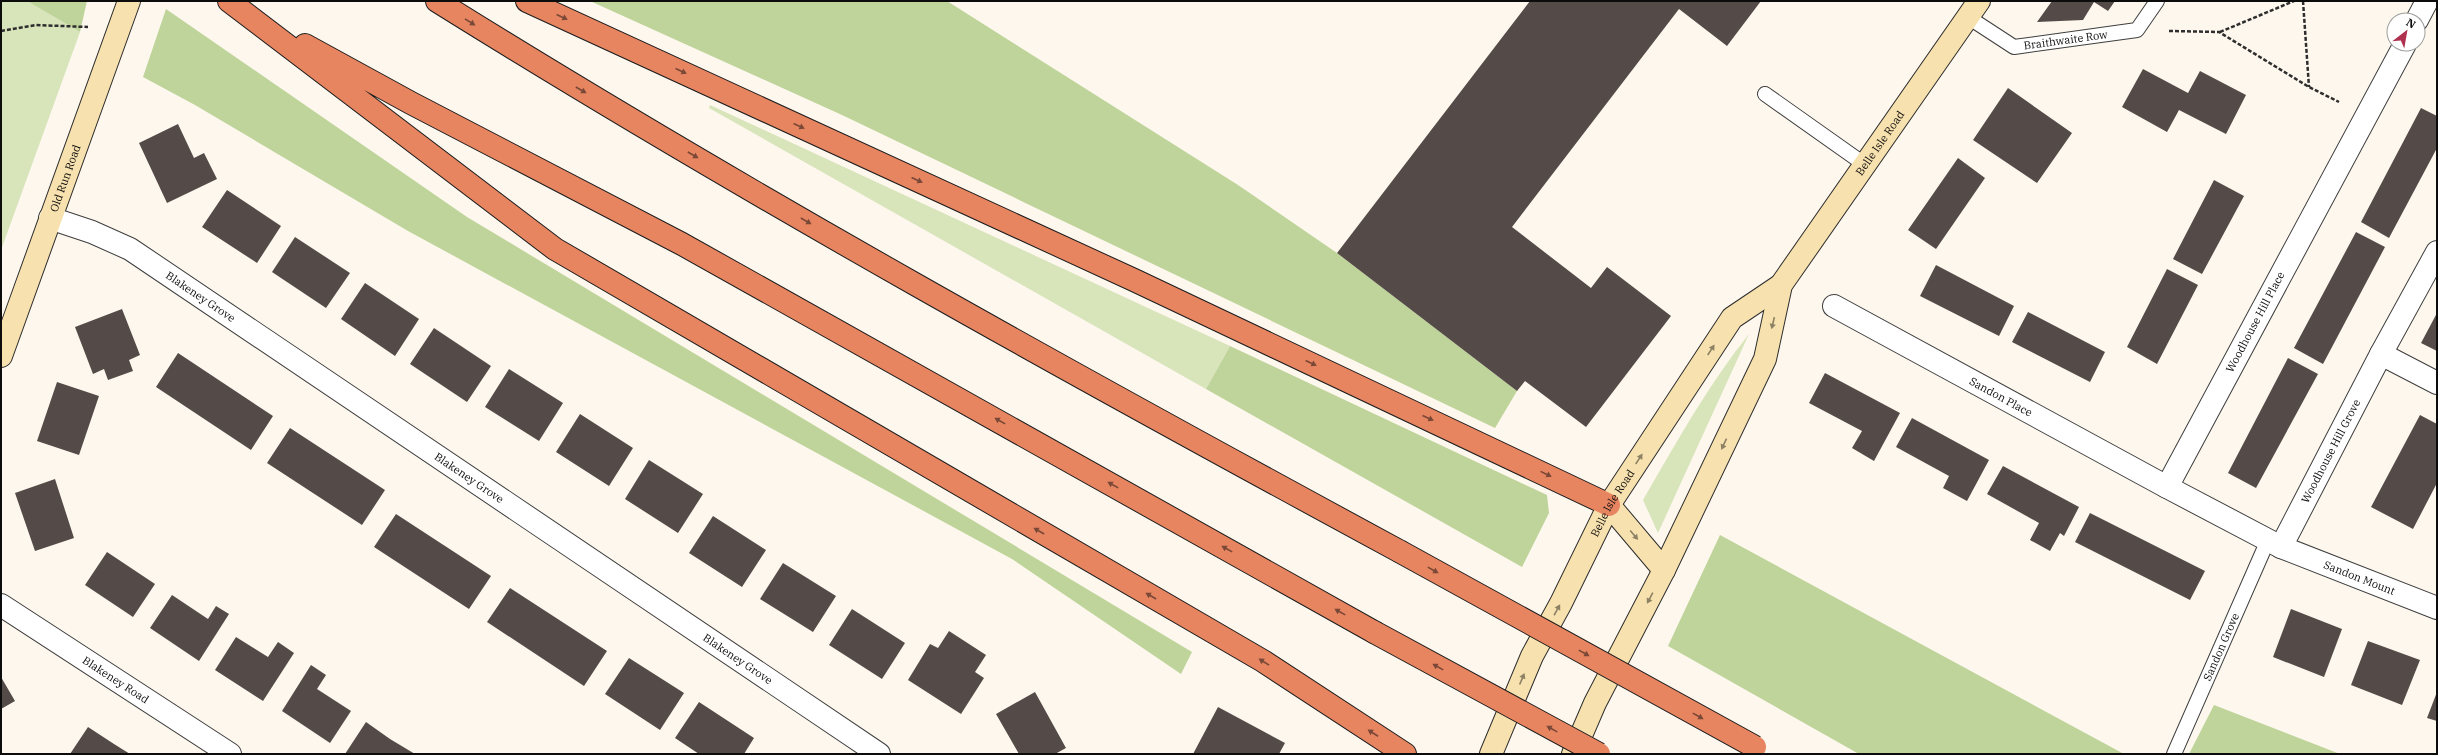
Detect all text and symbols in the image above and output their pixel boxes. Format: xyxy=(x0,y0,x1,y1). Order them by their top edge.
north arrow xyxy=(2386,12,2426,52)
one-way arrow xyxy=(557,14,568,20)
text: N xyxy=(2404,15,2419,32)
one-way arrow xyxy=(464,18,476,25)
street label: Braithwaite Row xyxy=(2023,27,2109,53)
one-way arrow xyxy=(675,68,686,74)
one-way arrow xyxy=(575,87,587,94)
street label: Belle Isle Road xyxy=(1853,108,1907,178)
one-way arrow xyxy=(793,123,804,129)
street label: Old Run Road xyxy=(47,142,84,214)
one-way arrow xyxy=(687,152,699,159)
one-way arrow xyxy=(911,177,922,183)
one-way arrow xyxy=(800,217,812,224)
street label: Blakeney Grove xyxy=(163,268,238,325)
street label: Woodhouse Hill Place xyxy=(2223,269,2288,375)
one-way arrow xyxy=(1769,317,1775,330)
one-way arrow xyxy=(1707,345,1715,355)
one-way arrow xyxy=(1305,360,1316,366)
street label: Sandon Place xyxy=(1967,374,2035,420)
street label: Woodhouse Hill Grove xyxy=(2298,397,2363,505)
one-way arrow xyxy=(1422,415,1434,421)
one-way arrow xyxy=(994,418,1006,425)
one-way arrow xyxy=(1721,438,1727,449)
street label: Blakeney Grove xyxy=(432,449,507,506)
one-way arrow xyxy=(1636,453,1643,465)
street label: Belle Isle Road xyxy=(1588,467,1638,539)
one-way arrow xyxy=(1540,471,1551,477)
one-way arrow xyxy=(1107,481,1119,488)
one-way arrow xyxy=(1033,527,1045,534)
one-way arrow xyxy=(1630,529,1639,540)
one-way arrow xyxy=(1221,545,1232,552)
street label: Sandon Mount xyxy=(2322,557,2397,598)
one-way arrow xyxy=(1427,566,1439,573)
one-way arrow xyxy=(1145,593,1157,600)
one-way arrow xyxy=(1647,593,1653,604)
one-way arrow xyxy=(1554,604,1561,616)
one-way arrow xyxy=(1334,609,1346,616)
street label: Sandon Grove xyxy=(2200,611,2242,683)
street label: Blakeney Grove xyxy=(700,630,775,687)
one-way arrow xyxy=(1578,649,1590,656)
street label: Blakeney Road xyxy=(80,653,152,707)
one-way arrow xyxy=(1258,658,1269,666)
one-way arrow xyxy=(1432,663,1444,670)
one-way arrow xyxy=(1519,674,1525,685)
one-way arrow xyxy=(1692,712,1704,719)
one-way arrow xyxy=(1546,725,1558,732)
one-way arrow xyxy=(1367,729,1378,737)

